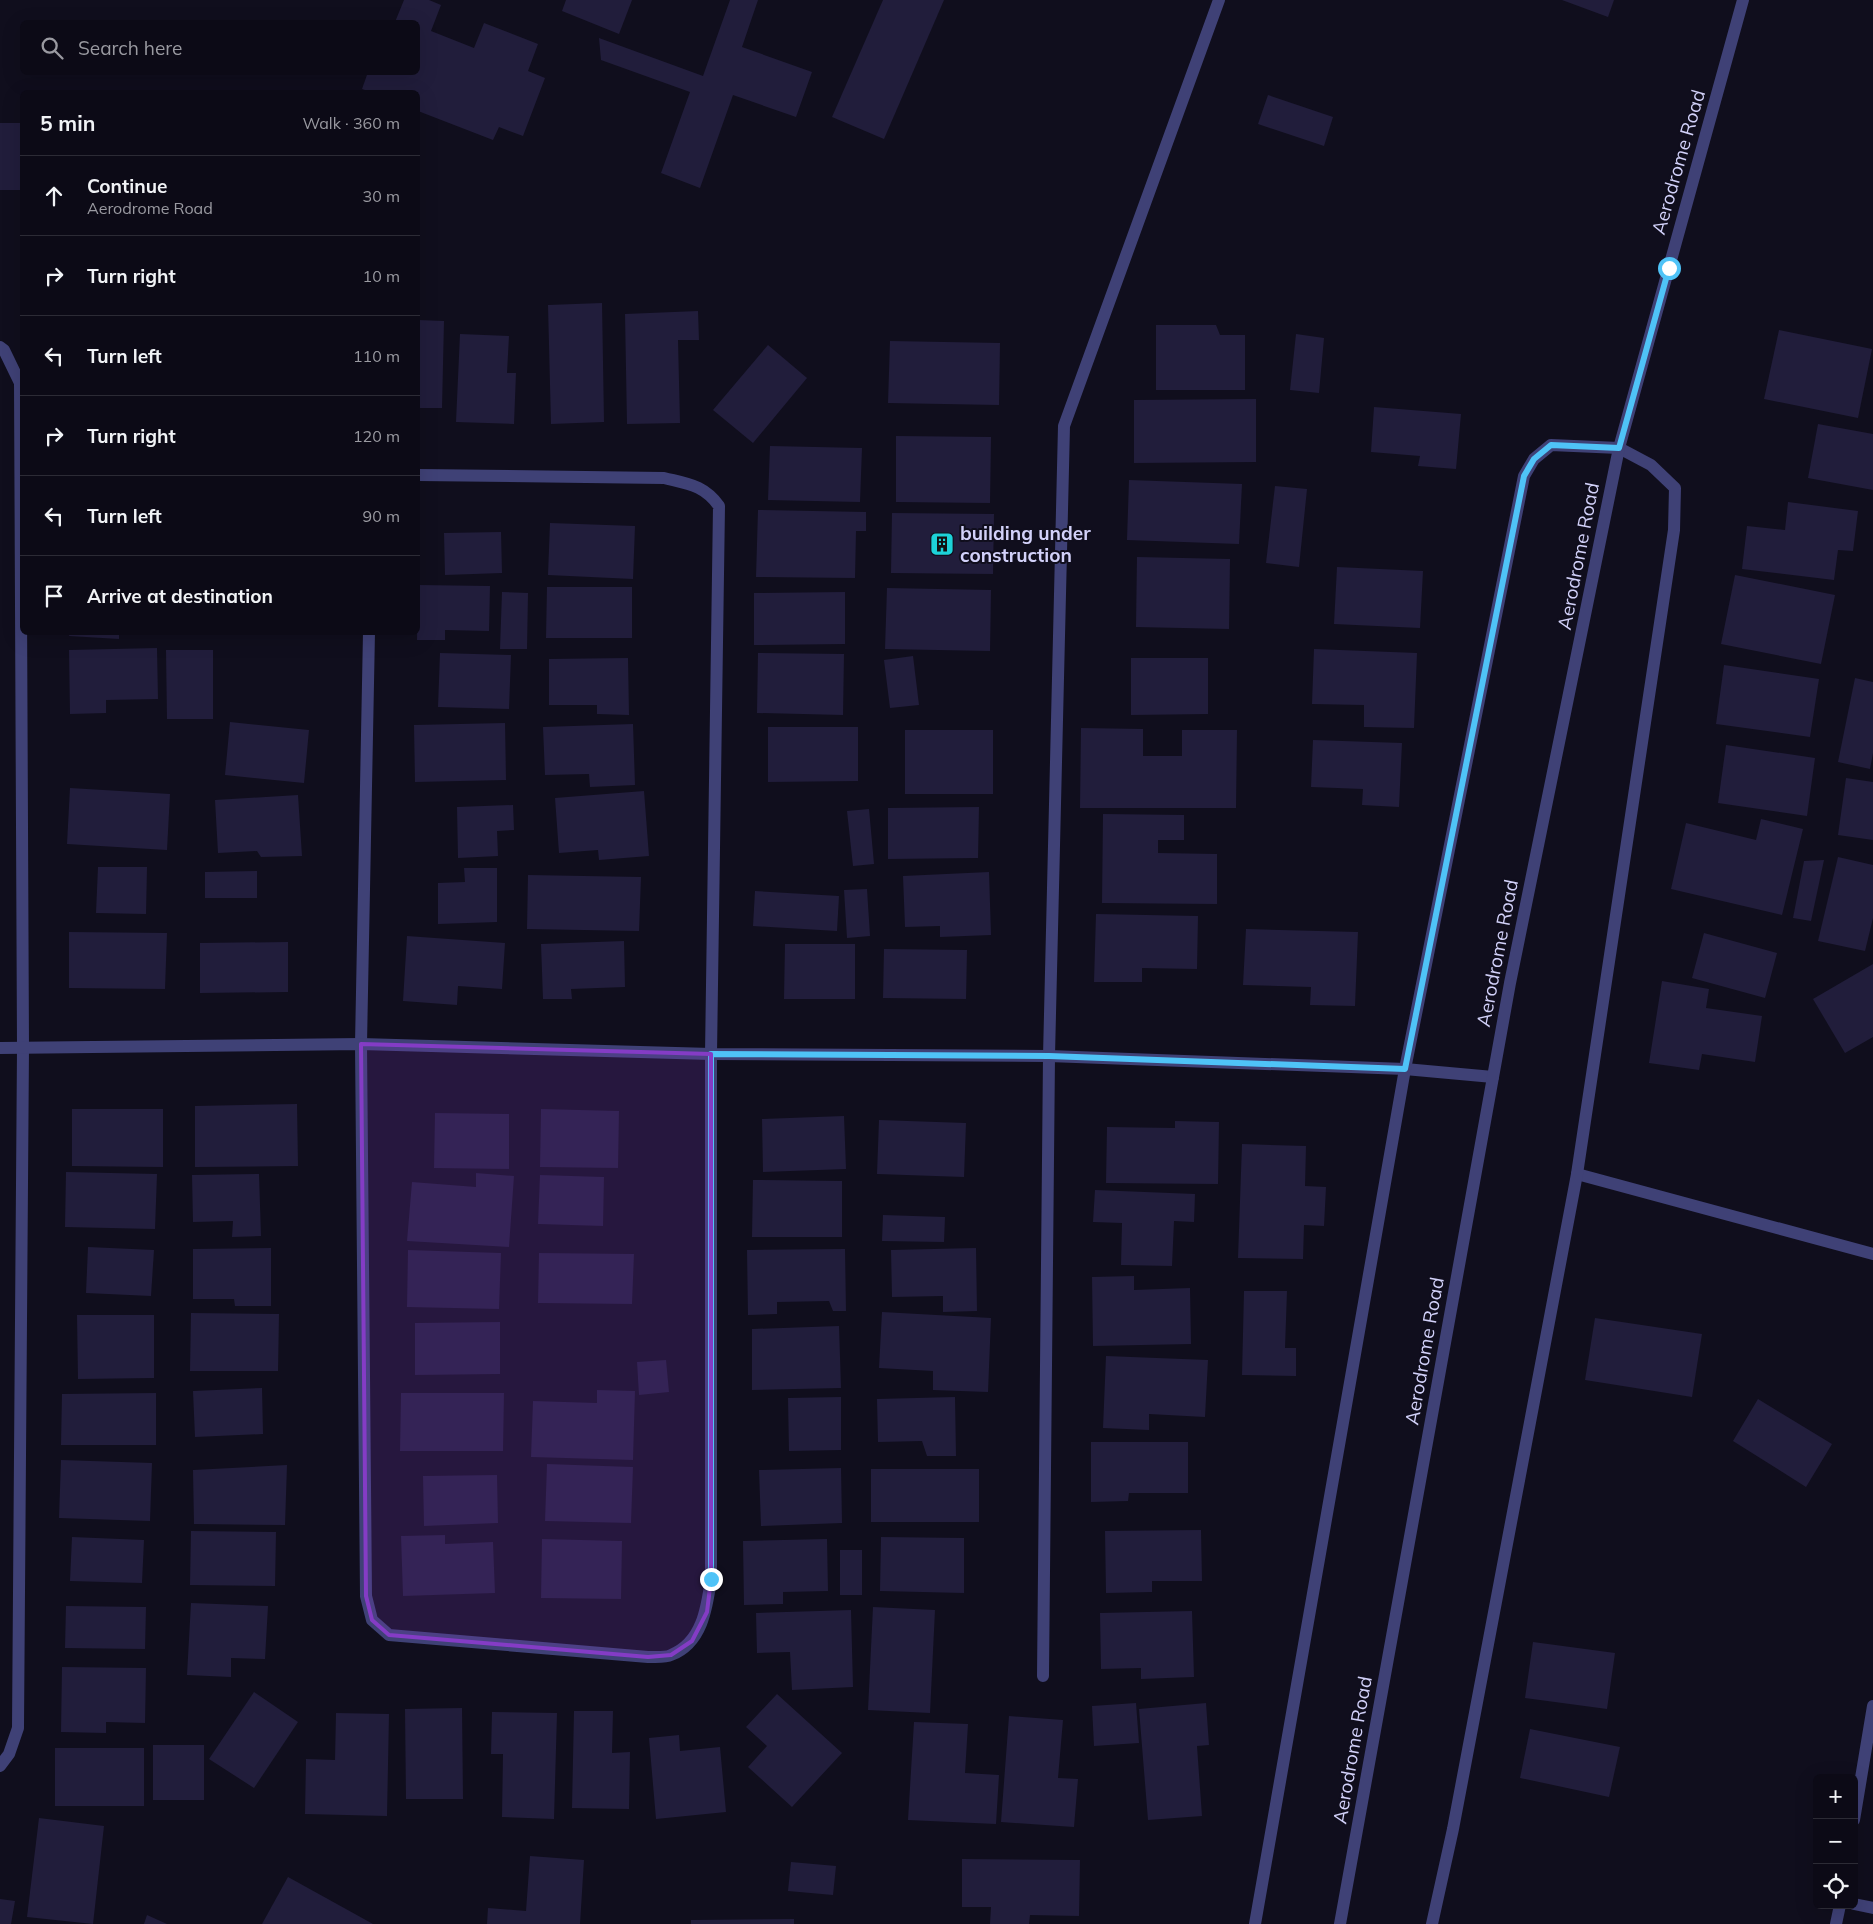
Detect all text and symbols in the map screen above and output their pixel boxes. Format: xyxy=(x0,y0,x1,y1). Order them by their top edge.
search box xyxy=(20,20,420,75)
icon: search xyxy=(38,34,66,62)
text: Search here xyxy=(78,36,182,60)
street label: Aerodrome Road xyxy=(1646,87,1710,237)
text: 5 min xyxy=(40,110,95,136)
text: Walk · 360 m xyxy=(302,113,400,133)
text: Continue xyxy=(87,174,167,198)
icon: ahead xyxy=(40,182,68,210)
text: 30 m xyxy=(363,186,400,206)
text: Aerodrome Road xyxy=(87,198,213,218)
route start xyxy=(1658,257,1681,280)
icon: right xyxy=(40,262,68,290)
text: Turn right xyxy=(87,264,176,288)
text: 10 m xyxy=(363,266,400,286)
icon: left xyxy=(40,342,68,370)
text: Turn left xyxy=(87,344,162,368)
text: 110 m xyxy=(353,346,400,366)
icon: right xyxy=(40,422,68,450)
text: Turn right xyxy=(87,424,176,448)
text: 120 m xyxy=(353,426,400,446)
street label: Aerodrome Road xyxy=(1552,480,1604,632)
icon: left xyxy=(40,502,68,530)
text: Turn left xyxy=(87,504,162,528)
text: 90 m xyxy=(363,506,400,526)
place label: building under construction xyxy=(960,521,1091,567)
building icon: building under construction xyxy=(929,531,955,557)
icon: arrive xyxy=(40,582,68,610)
text: Arrive at destination xyxy=(87,584,273,608)
street label: Aerodrome Road xyxy=(1471,877,1523,1029)
street label: Aerodrome Road xyxy=(1399,1275,1449,1427)
route end xyxy=(700,1568,723,1591)
street label: Aerodrome Road xyxy=(1327,1674,1377,1826)
map controls xyxy=(1813,1774,1858,1909)
button: + xyxy=(1813,1774,1858,1819)
button: − xyxy=(1813,1819,1858,1864)
button: locate xyxy=(1813,1864,1858,1909)

